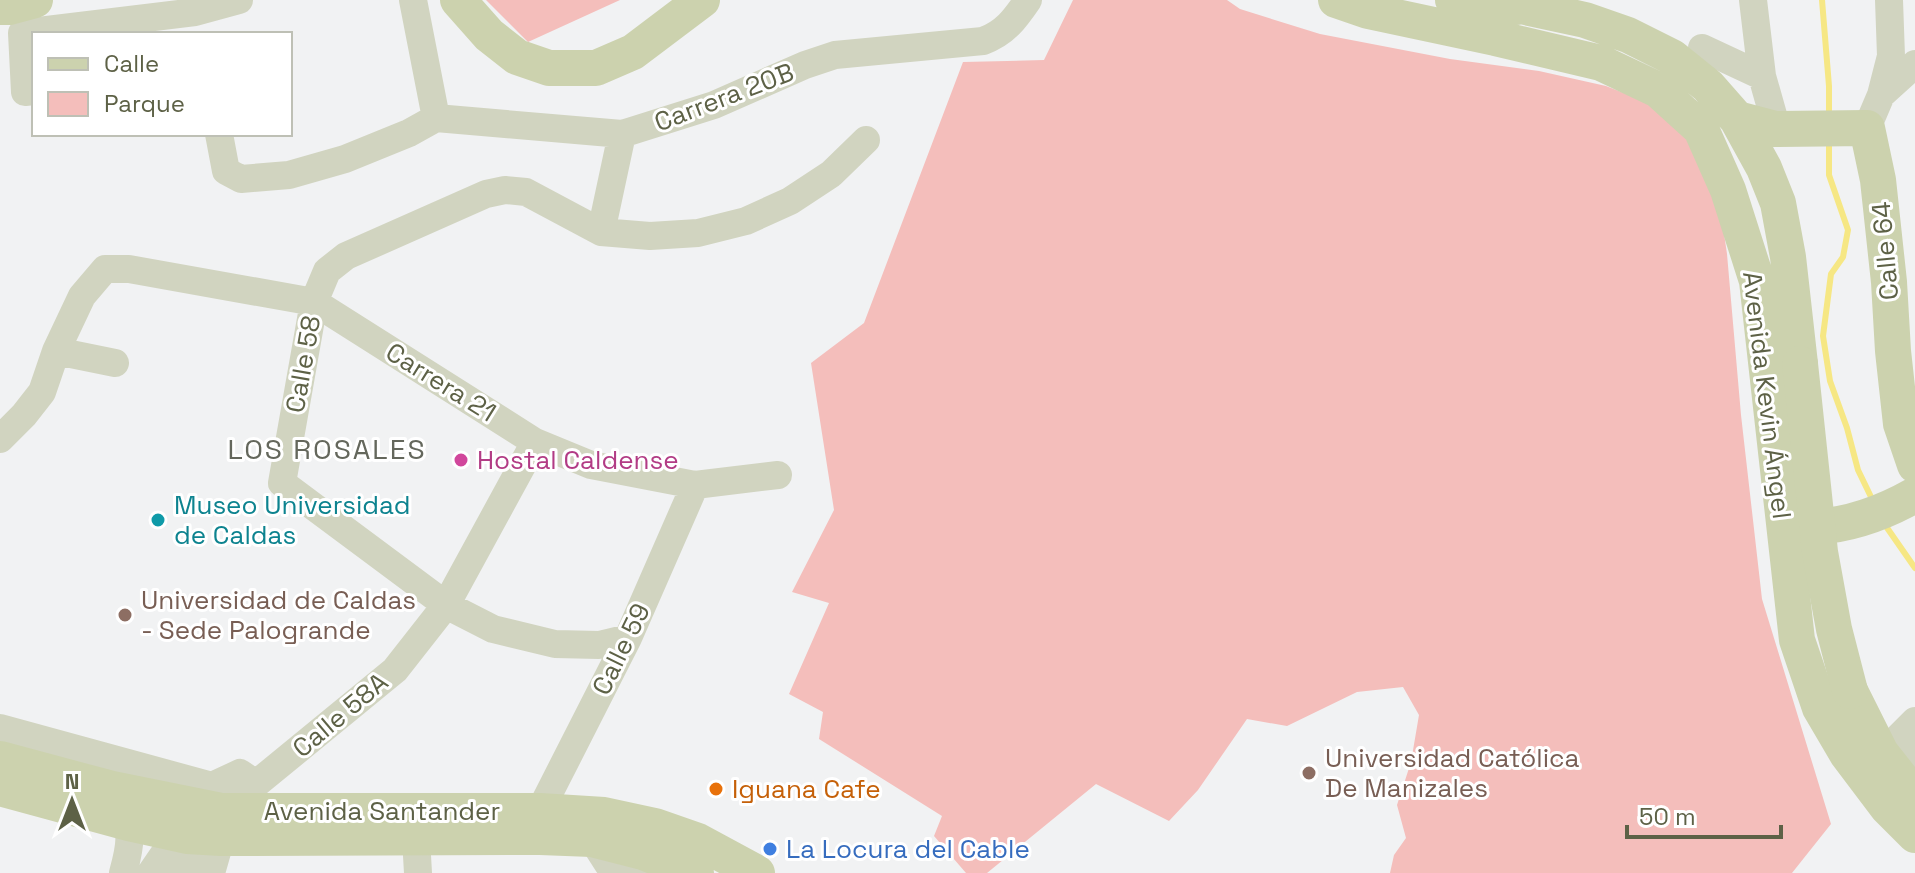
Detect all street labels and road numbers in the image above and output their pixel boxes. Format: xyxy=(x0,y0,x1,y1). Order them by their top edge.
street label: Carrera 20B xyxy=(649,55,799,139)
street label: Calle 64 xyxy=(1864,200,1906,302)
street label: Avenida Kevin Ángel xyxy=(1735,269,1799,521)
street label: Calle 58 xyxy=(278,313,328,415)
street label: Carrera 21 xyxy=(380,335,502,429)
street label: Calle 59 xyxy=(584,598,658,700)
street label: Calle 58A xyxy=(285,665,395,765)
street label: Avenida Santander xyxy=(264,794,500,828)

